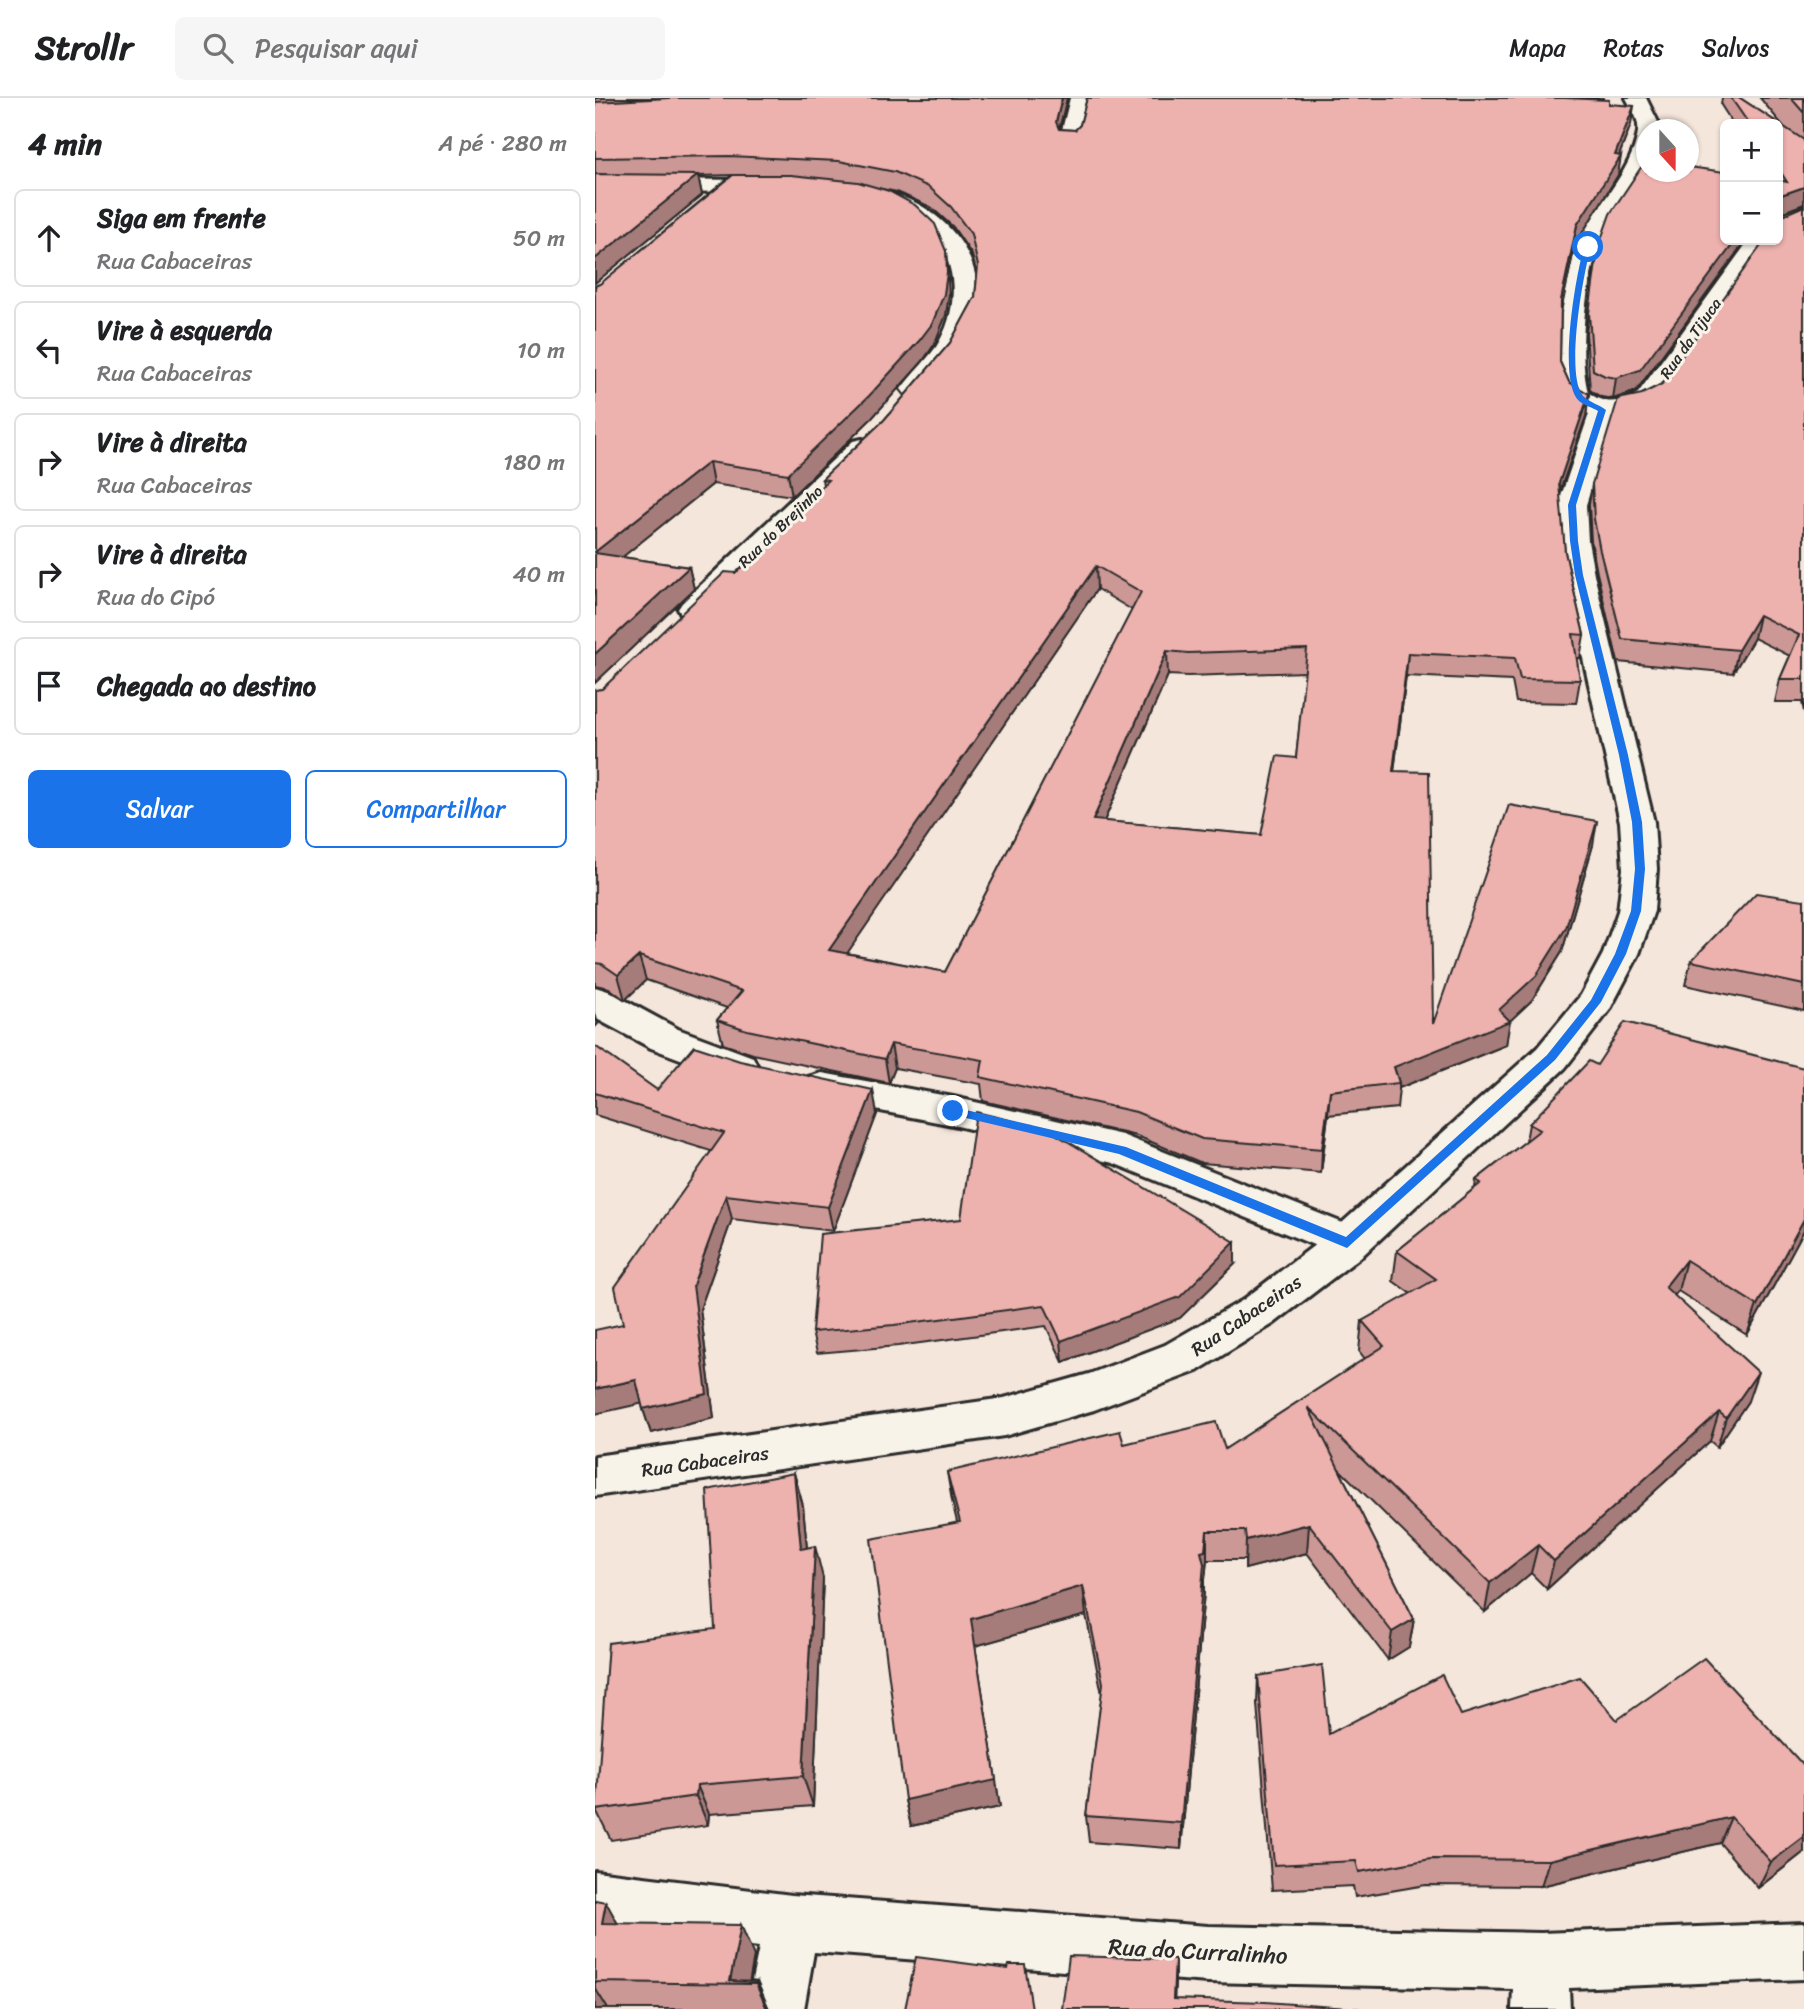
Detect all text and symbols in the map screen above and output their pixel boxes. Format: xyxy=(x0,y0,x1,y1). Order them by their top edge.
search box xyxy=(175,17,665,80)
text: Strollr xyxy=(35,19,133,77)
text: Pesquisar aqui xyxy=(255,25,418,71)
text: Mapa xyxy=(1509,27,1566,69)
text: Rotas xyxy=(1604,27,1664,69)
text: Salvos xyxy=(1702,27,1769,69)
icon: search xyxy=(199,29,237,67)
text: 4 min xyxy=(28,117,102,171)
north arrow xyxy=(1636,119,1699,182)
map controls xyxy=(1720,119,1783,245)
button: + xyxy=(1720,119,1783,182)
text: A pé · 280 m xyxy=(439,123,567,164)
button: − xyxy=(1720,182,1783,245)
text: Siga em frente xyxy=(97,195,266,241)
text: 50 m xyxy=(513,218,565,259)
icon: ahead xyxy=(30,219,68,257)
route start xyxy=(1572,231,1603,262)
text: Rua Cabaceiras xyxy=(97,241,252,282)
street label: Rua da Tijuca xyxy=(1652,291,1729,385)
text: Vire à esquerda xyxy=(97,307,272,353)
text: 10 m xyxy=(517,330,565,371)
icon: left xyxy=(30,331,68,369)
text: Rua Cabaceiras xyxy=(97,353,252,394)
text: Vire à direita xyxy=(97,419,247,465)
text: 180 m xyxy=(503,442,565,483)
icon: right xyxy=(30,443,68,481)
text: Rua Cabaceiras xyxy=(97,465,252,506)
street label: Rua do Brejinho xyxy=(731,478,830,575)
text: Vire à direita xyxy=(97,531,247,577)
text: 40 m xyxy=(512,554,565,595)
icon: right xyxy=(30,555,68,593)
text: Rua do Cipó xyxy=(97,577,215,618)
text: Chegada ao destino xyxy=(97,663,316,709)
icon: arrive xyxy=(30,667,68,705)
button: Salvar xyxy=(28,770,291,848)
button: Compartilhar xyxy=(305,770,567,848)
route end xyxy=(937,1095,968,1126)
street label: Rua Cabaceiras xyxy=(1184,1266,1309,1365)
street label: Rua Cabaceiras xyxy=(639,1436,771,1487)
street label: Rua do Curralinho xyxy=(1107,1926,1289,1977)

